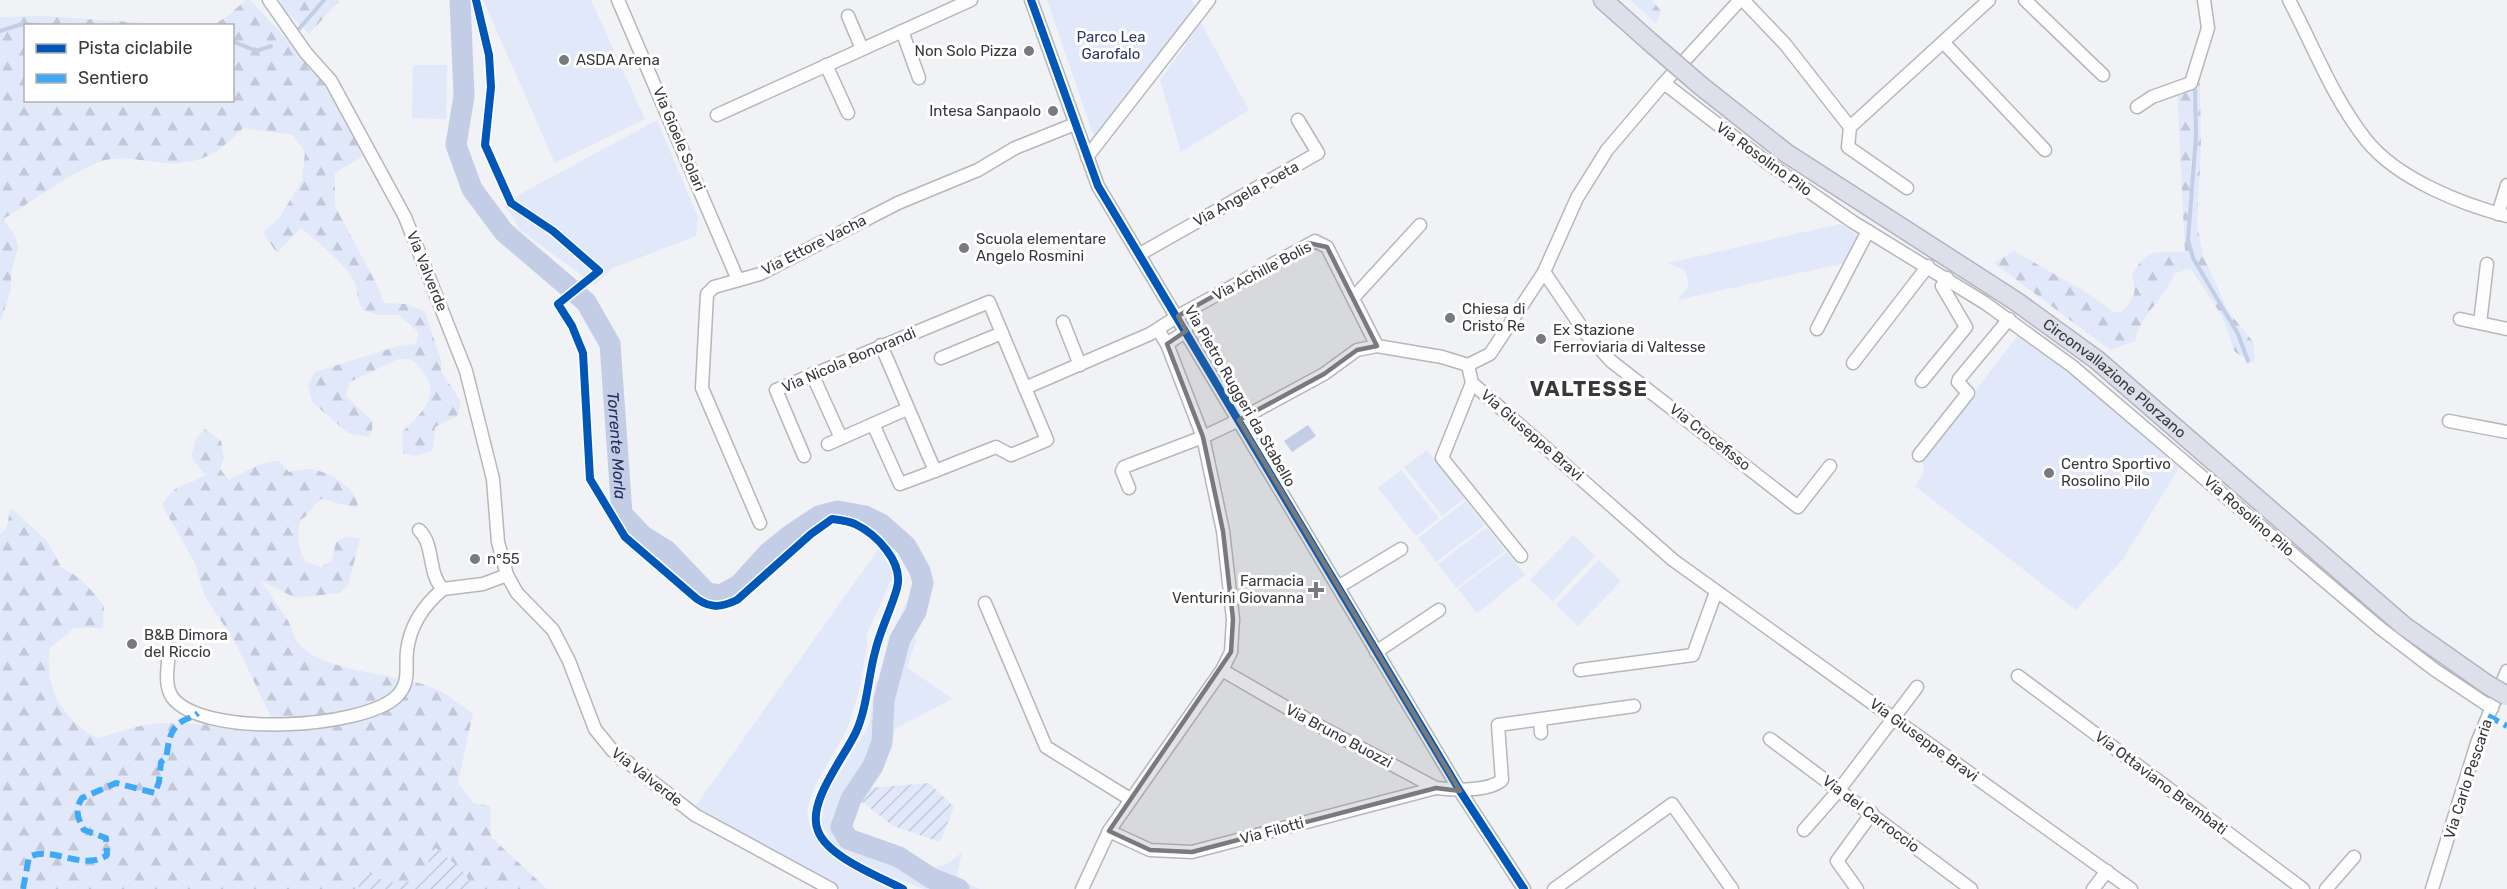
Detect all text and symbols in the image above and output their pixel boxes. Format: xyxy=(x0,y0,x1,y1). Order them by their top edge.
legend xyxy=(24,24,234,102)
park label: Parco Lea Garofalo xyxy=(1077,28,1145,63)
text: Pista ciclabile xyxy=(78,37,193,59)
place label: Non Solo Pizza xyxy=(915,42,1017,60)
marker: Non Solo Pizza xyxy=(1022,44,1036,58)
place label: ASDA Arena xyxy=(576,51,660,69)
marker: ASDA Arena xyxy=(557,53,571,67)
text: Sentiero xyxy=(78,67,149,89)
street label: Via Gioele Solari xyxy=(649,84,709,194)
place label: Intesa Sanpaolo xyxy=(929,102,1041,120)
marker: Intesa Sanpaolo xyxy=(1046,104,1060,118)
street label: Via Rosolino Pilo xyxy=(1713,118,1815,200)
street label: Via Angela Poeta xyxy=(1190,158,1302,230)
street label: Via Ettore Vacha xyxy=(759,211,869,279)
street label: Via Valverde xyxy=(403,228,451,314)
place label: Scuola elementare Angelo Rosmini xyxy=(976,230,1106,265)
street label: Via Achille Bolis xyxy=(1210,237,1315,305)
marker: Scuola elementare Angelo Rosmini xyxy=(957,241,971,255)
place label: Chiesa di Cristo Re xyxy=(1462,300,1525,335)
street label: Via Pietro Ruggeri da Stabello xyxy=(1181,302,1299,490)
marker: Chiesa di Cristo Re xyxy=(1443,311,1457,325)
street label: Circonvallazione Plorzano xyxy=(2039,315,2190,442)
place label: Ex Stazione Ferroviaria di Valtesse xyxy=(1553,321,1706,356)
street label: Via Nicola Bonorandi xyxy=(779,324,919,396)
marker: Ex Stazione Ferroviaria di Valtesse xyxy=(1534,332,1548,346)
district label: VALTESSE xyxy=(1530,376,1648,401)
street label: Via Giuseppe Bravi xyxy=(1477,386,1587,484)
water label: Torrente Morla xyxy=(604,391,630,500)
street label: Via Crocefisso xyxy=(1666,400,1754,474)
place label: Centro Sportivo Rosolino Pilo xyxy=(2061,455,2171,490)
marker: Centro Sportivo Rosolino Pilo xyxy=(2042,466,2056,480)
street label: Via Rosolino Pilo xyxy=(2200,472,2298,560)
place label: n°55 xyxy=(487,550,520,568)
marker: n°55 xyxy=(468,552,482,566)
place label: Farmacia Venturini Giovanna xyxy=(1172,572,1304,607)
marker: Farmacia Venturini Giovanna xyxy=(1309,583,1323,597)
place label: B&B Dimora del Riccio xyxy=(144,626,228,661)
marker: B&B Dimora del Riccio xyxy=(125,637,139,651)
street label: Via Giuseppe Bravi xyxy=(1866,695,1982,785)
street label: Via Bruno Buozzi xyxy=(1283,700,1395,772)
street label: Via Carlo Pescaria xyxy=(2440,717,2496,841)
street label: Via Ottaviano Brembati xyxy=(2091,727,2231,839)
street label: Via Valverde xyxy=(608,744,686,810)
street label: Via del Carroccio xyxy=(1819,772,1923,856)
street label: Via Filotti xyxy=(1238,814,1306,848)

